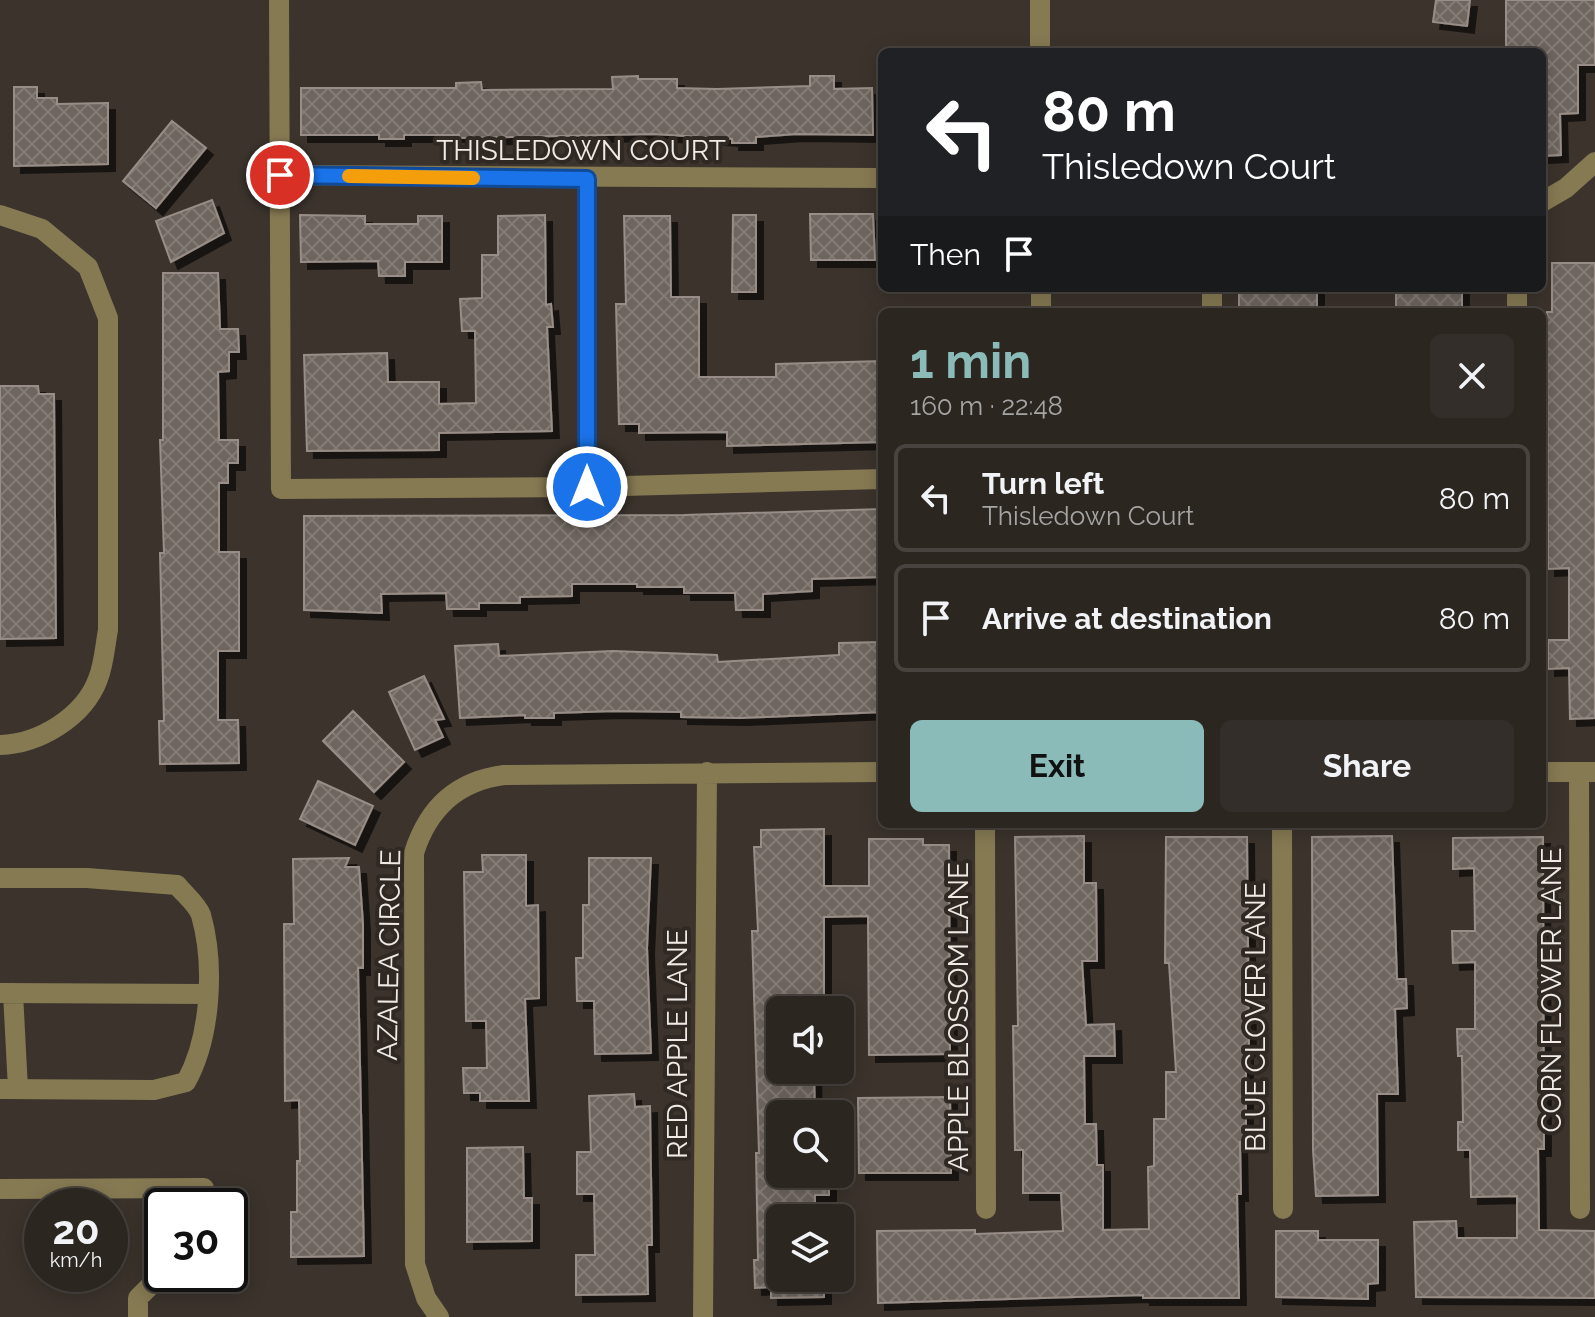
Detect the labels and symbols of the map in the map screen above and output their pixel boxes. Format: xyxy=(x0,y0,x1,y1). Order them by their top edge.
street label: THISLEDOWN COURT xyxy=(436,134,726,167)
pin xyxy=(246,141,314,209)
position arrow xyxy=(545,445,629,529)
street label: CORN FLOWER LANE xyxy=(1535,847,1568,1133)
street label: AZALEA CIRCLE xyxy=(371,849,407,1061)
street label: APPLE BLOSSOM LANE xyxy=(942,862,975,1172)
street label: BLUE CLOVER LANE xyxy=(1239,882,1272,1152)
street label: RED APPLE LANE xyxy=(661,929,694,1159)
speed limit sign: 30 xyxy=(144,1188,248,1292)

